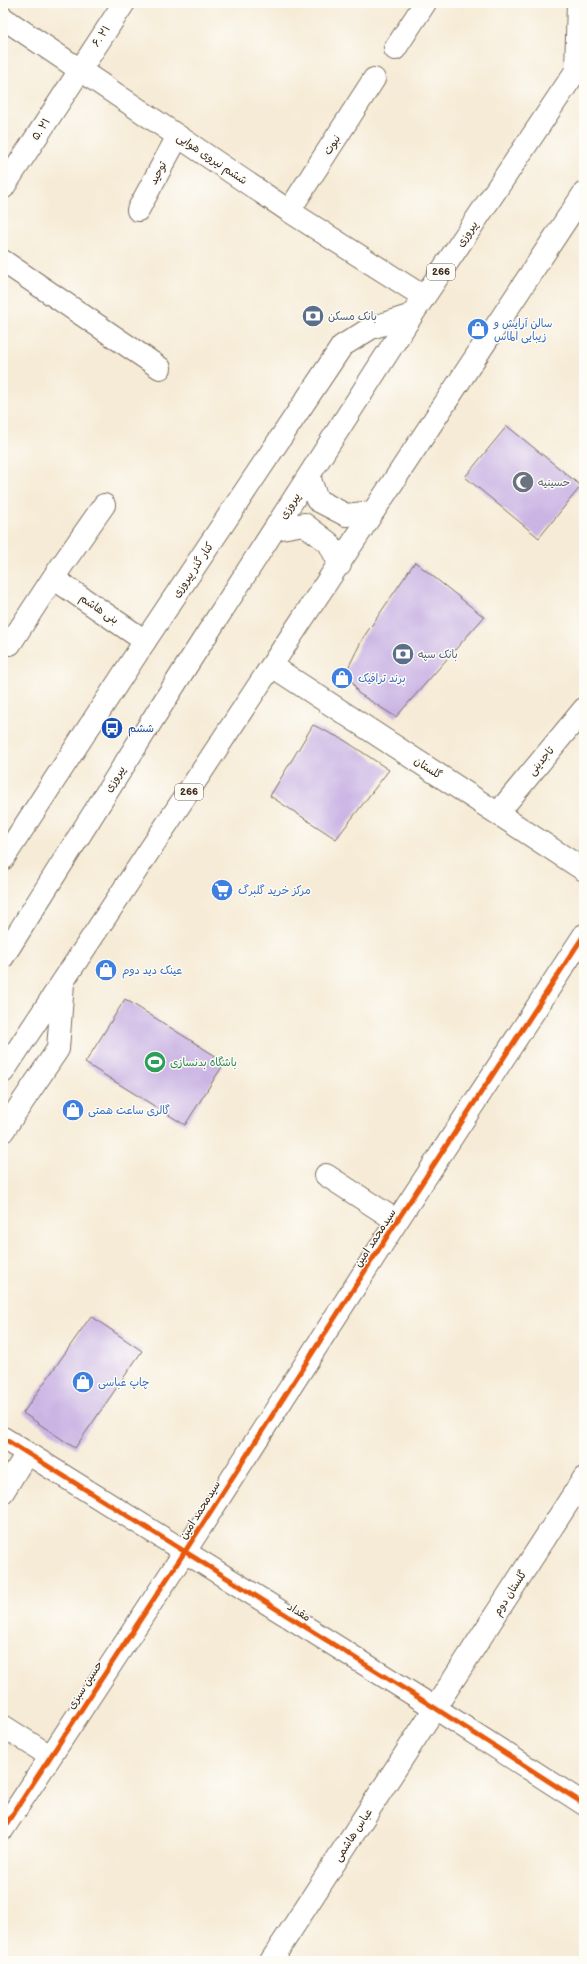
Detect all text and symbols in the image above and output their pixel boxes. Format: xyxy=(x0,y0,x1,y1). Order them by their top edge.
street label: ۶. ۲۱ xyxy=(89,23,113,49)
street label: ۵. ۲۱ xyxy=(29,115,53,143)
street label: ششم نیروی هوایی xyxy=(173,131,250,189)
street label: نبوت xyxy=(321,133,344,158)
street label: توحید xyxy=(147,158,171,187)
street label: پیروزی xyxy=(454,218,480,250)
road number: 266 xyxy=(427,264,455,280)
bank icon: بانک مسکن xyxy=(300,303,326,329)
place label: بانک مسکن xyxy=(328,310,377,324)
shop icon: سالن آرایش و زیبایی الماس xyxy=(465,316,491,342)
place label: سالن آرایش و زیبایی الماس xyxy=(493,317,552,344)
mosque icon: حسینیه xyxy=(510,469,536,495)
place label: حسینیه xyxy=(538,476,570,489)
street label: پیروزی xyxy=(277,490,303,522)
street label: کنار گذر پیروزی xyxy=(170,539,217,600)
street label: بنی هاشم xyxy=(76,591,121,628)
bank icon: بانک سپه xyxy=(390,641,416,667)
place label: بانک سپه xyxy=(418,648,458,662)
shop icon: برند ترافیک xyxy=(329,665,355,691)
place label: برند ترافیک xyxy=(358,672,406,686)
bus stop icon: ششم xyxy=(99,715,125,741)
place label: ششم xyxy=(128,722,154,737)
street label: تاجدینی xyxy=(525,743,558,779)
street label: گلستان xyxy=(412,754,445,782)
street label: پیروزی xyxy=(102,763,128,795)
road number: 266 xyxy=(175,784,203,800)
supermarket icon: مرکز خرید گلبرگ xyxy=(209,877,235,903)
place label: مرکز خرید گلبرگ xyxy=(238,884,311,898)
shop icon: عینک دید دوم xyxy=(93,957,119,983)
place label: عینک دید دوم xyxy=(122,964,182,979)
sports icon: باشگاه بدنسازی xyxy=(142,1049,168,1075)
place label: باشگاه بدنسازی xyxy=(170,1056,237,1070)
shop icon: گالری ساعت همتی xyxy=(60,1097,86,1123)
place label: گالری ساعت همتی xyxy=(88,1104,170,1118)
street label: سیدمحمد امین xyxy=(351,1207,399,1269)
shop icon: چاپ عباسی xyxy=(70,1369,96,1395)
place label: چاپ عباسی xyxy=(98,1376,150,1390)
street label: سیدمحمد امین xyxy=(177,1478,223,1542)
street label: گلستان دوم xyxy=(490,1568,531,1619)
street label: مقداد xyxy=(285,1600,313,1624)
street label: حسین سبزی xyxy=(65,1658,106,1712)
street label: عباس هاشمی xyxy=(331,1806,376,1865)

